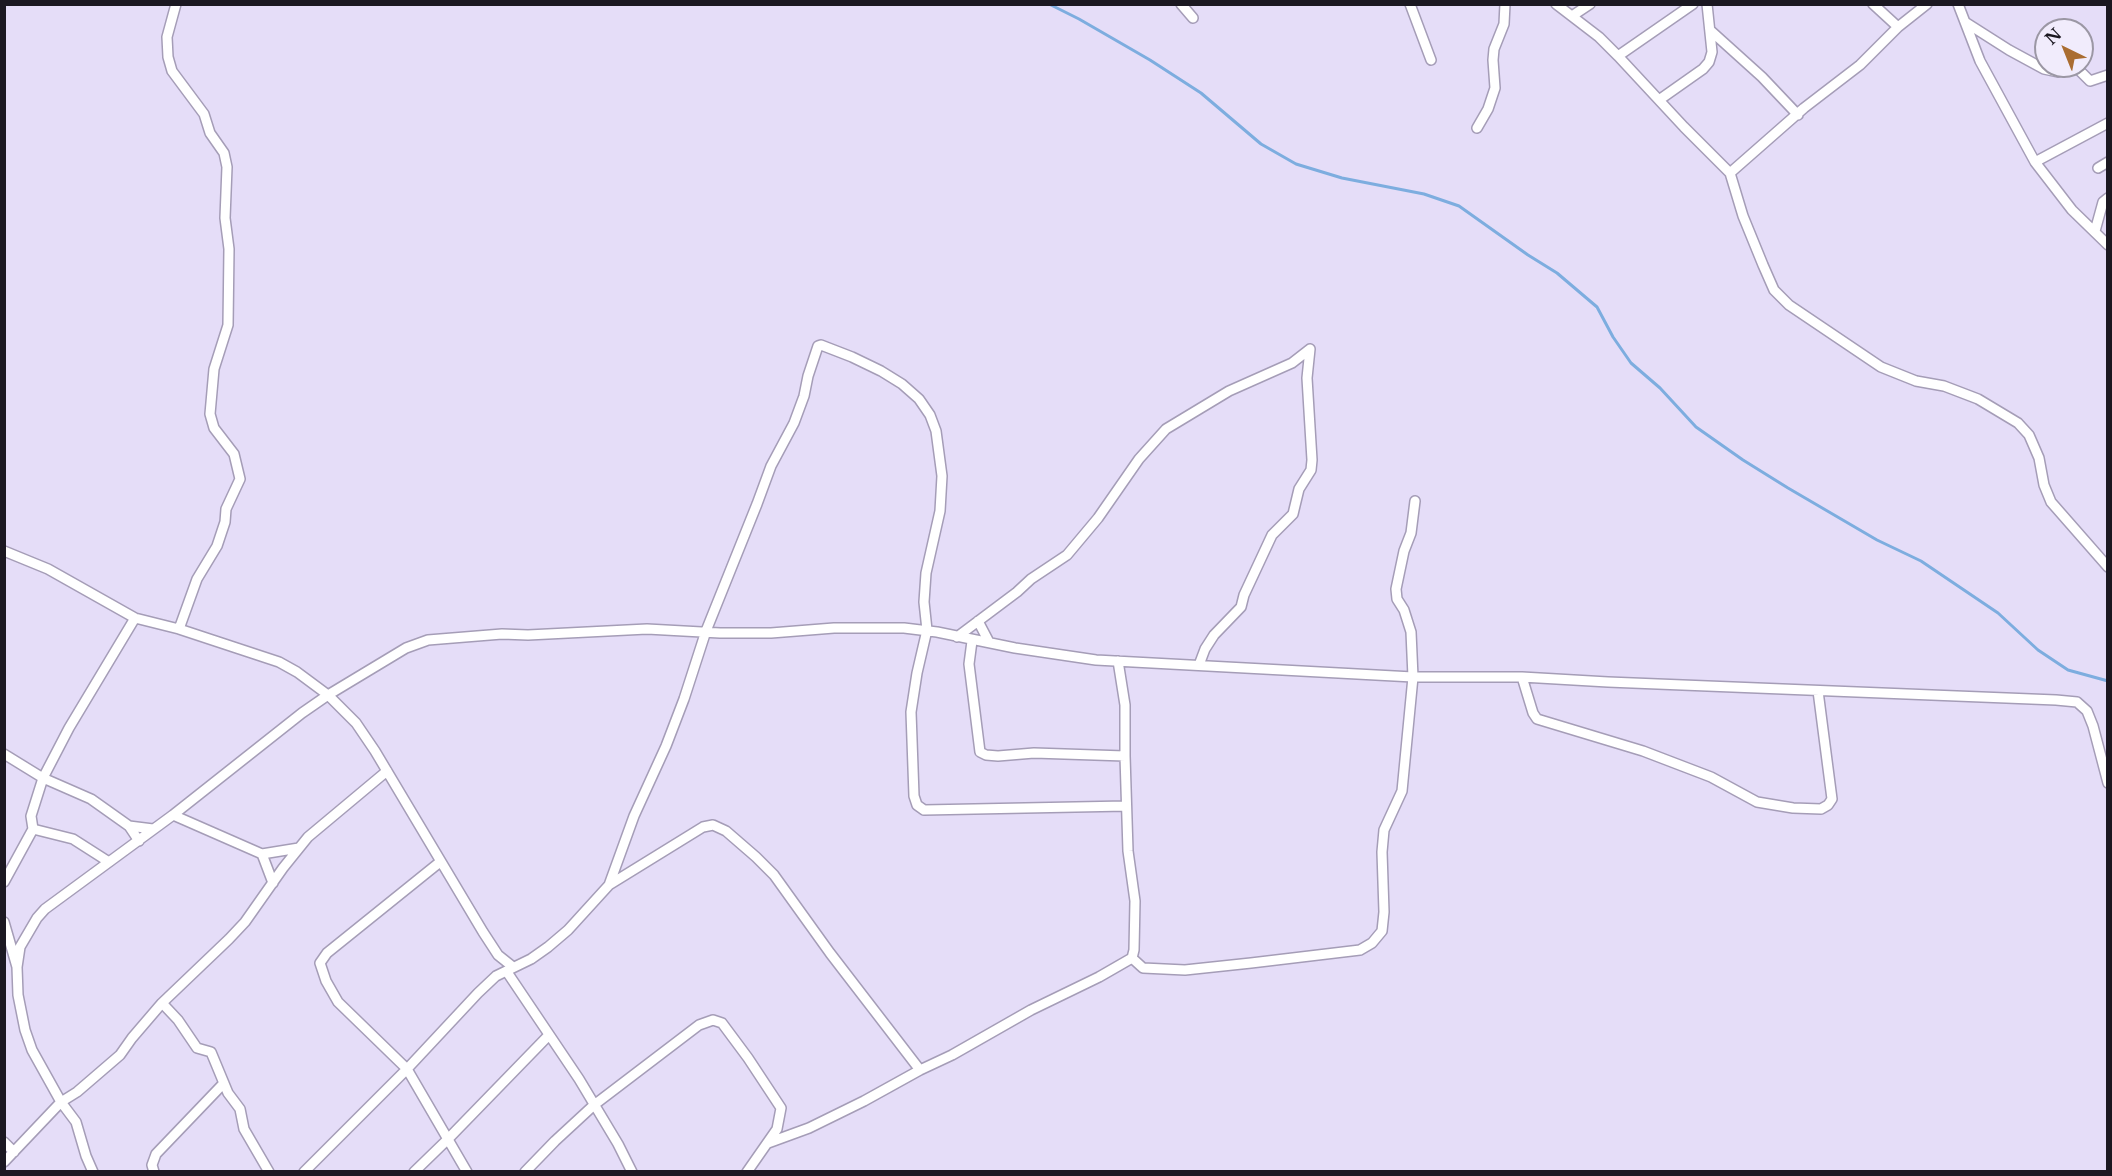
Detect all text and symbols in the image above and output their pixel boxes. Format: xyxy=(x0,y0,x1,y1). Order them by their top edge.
north arrow xyxy=(2034,18,2094,78)
text: N xyxy=(2041,24,2065,49)

